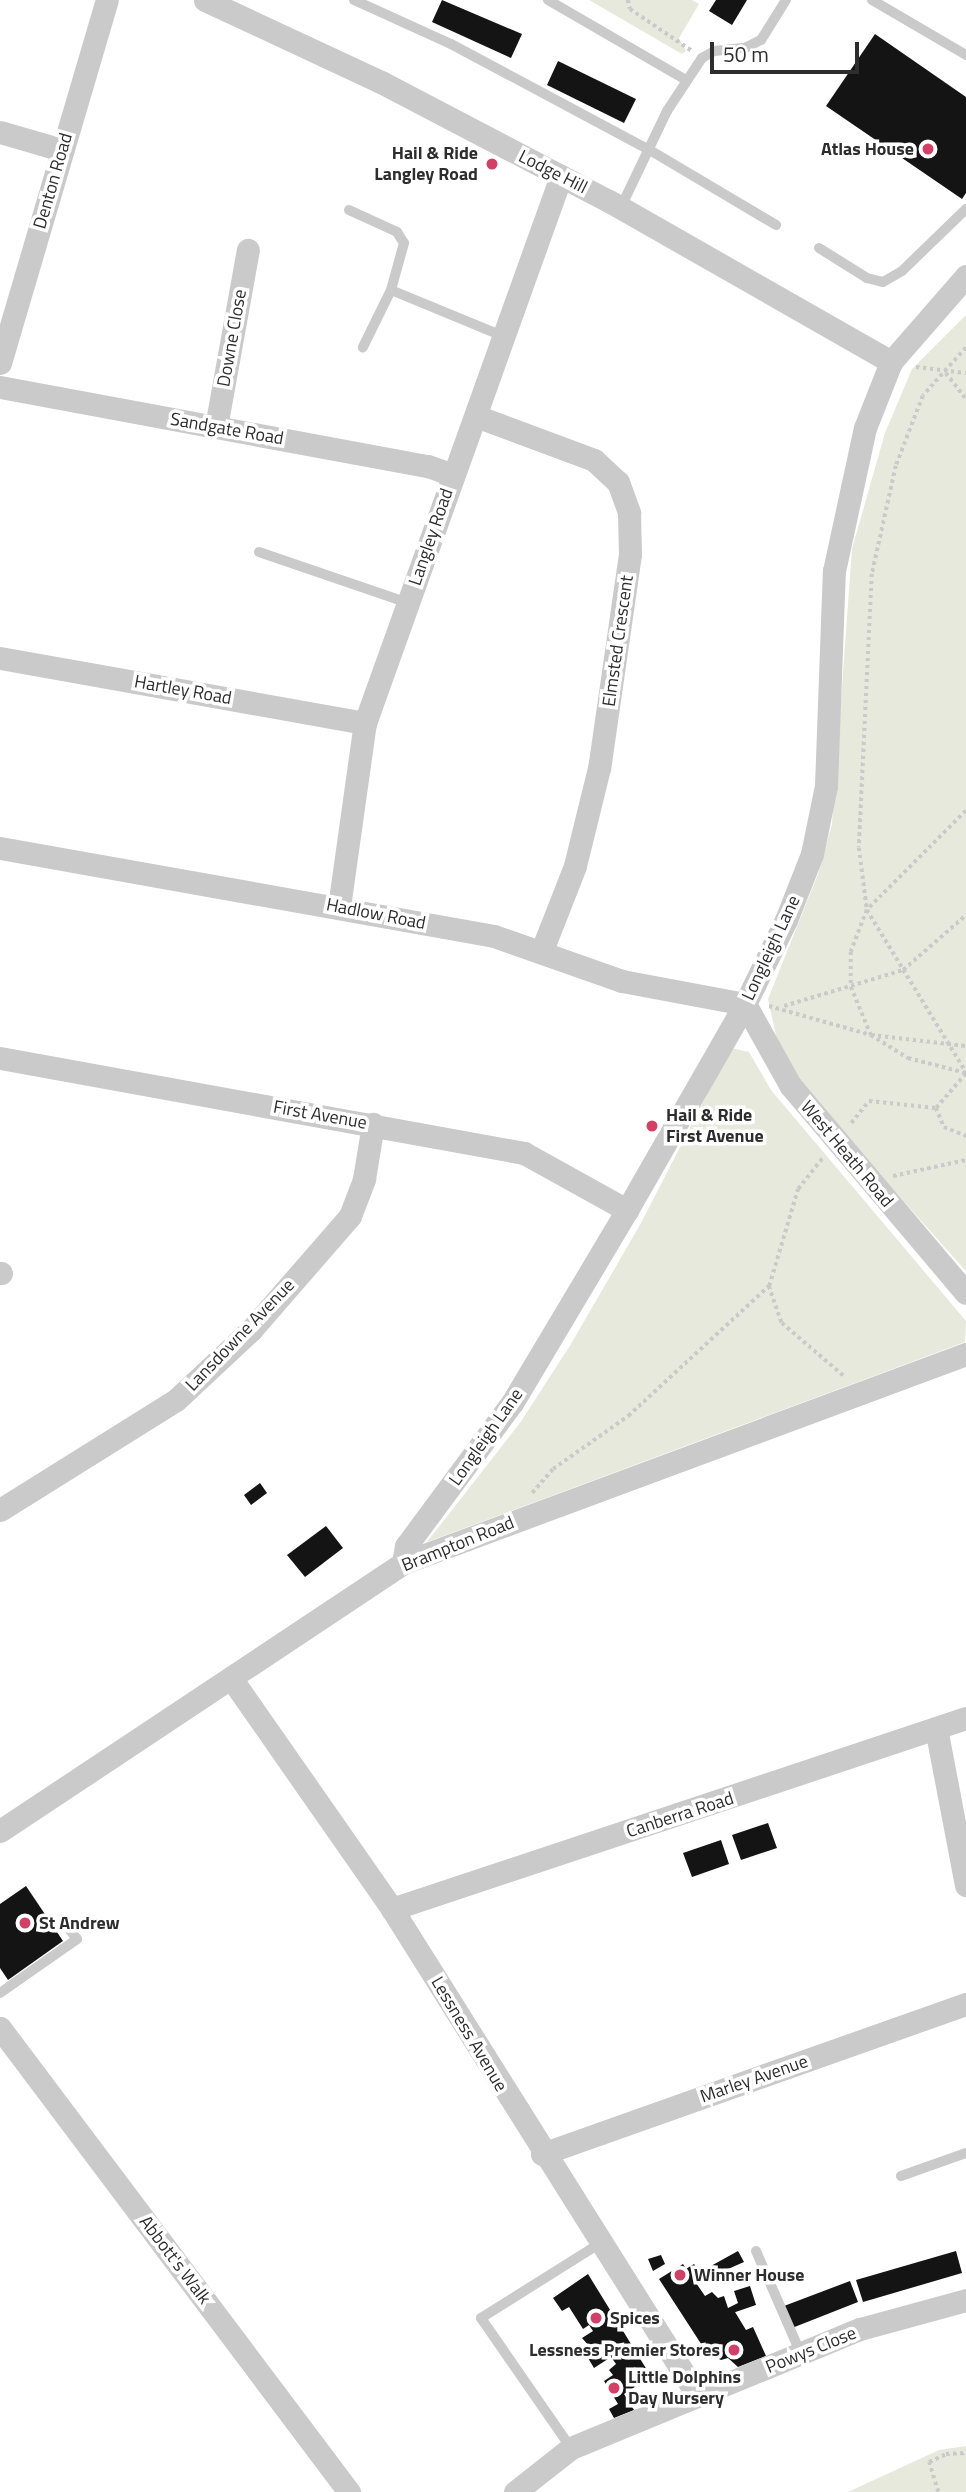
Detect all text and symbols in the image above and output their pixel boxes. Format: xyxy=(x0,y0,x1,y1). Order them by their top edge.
scale bar xyxy=(714,28,863,72)
text: 50 m xyxy=(723,38,769,70)
street label: Denton Road xyxy=(29,131,77,231)
place label: Atlas House xyxy=(821,138,914,160)
marker: Atlas House xyxy=(920,141,936,157)
place label: Hail & Ride Langley Road xyxy=(374,143,478,186)
street label: Lodge Hill xyxy=(515,146,591,198)
marker: Hail & Ride Langley Road xyxy=(484,156,500,172)
street label: Downe Close xyxy=(213,288,251,388)
street label: Sandgate Road xyxy=(169,408,285,450)
street label: Langley Road xyxy=(404,486,458,588)
street label: Elmsted Crescent xyxy=(598,574,638,708)
street label: Hartley Road xyxy=(133,671,233,709)
street label: Longleigh Lane xyxy=(737,892,805,1004)
street label: Hadlow Road xyxy=(324,894,428,934)
street label: First Avenue xyxy=(272,1096,368,1134)
street label: West Heath Road xyxy=(796,1096,898,1212)
place label: Hail & Ride First Avenue xyxy=(666,1105,764,1148)
marker: Hail & Ride First Avenue xyxy=(644,1118,660,1134)
street label: Lansdowne Avenue xyxy=(181,1275,299,1395)
street label: Longleigh Lane xyxy=(445,1384,527,1490)
street label: Brampton Road xyxy=(399,1512,517,1576)
street label: Canberra Road xyxy=(624,1788,736,1842)
place label: St Andrew xyxy=(39,1912,120,1934)
marker: St Andrew xyxy=(17,1915,33,1931)
street label: Lessness Avenue xyxy=(426,1973,512,2095)
street label: Marley Avenue xyxy=(697,2050,811,2108)
street label: Abbott's Walk xyxy=(135,2211,215,2309)
place label: Winner House xyxy=(694,2264,804,2286)
marker: Winner House xyxy=(672,2267,688,2283)
place label: Spices xyxy=(610,2307,660,2329)
marker: Spices xyxy=(588,2310,604,2326)
street label: Powys Close xyxy=(763,2322,859,2378)
place label: Lessness Premier Stores xyxy=(529,2339,720,2361)
marker: Lessness Premier Stores xyxy=(726,2342,742,2358)
place label: Little Dolphins Day Nursery xyxy=(628,2367,741,2410)
marker: Little Dolphins Day Nursery xyxy=(606,2380,622,2396)

